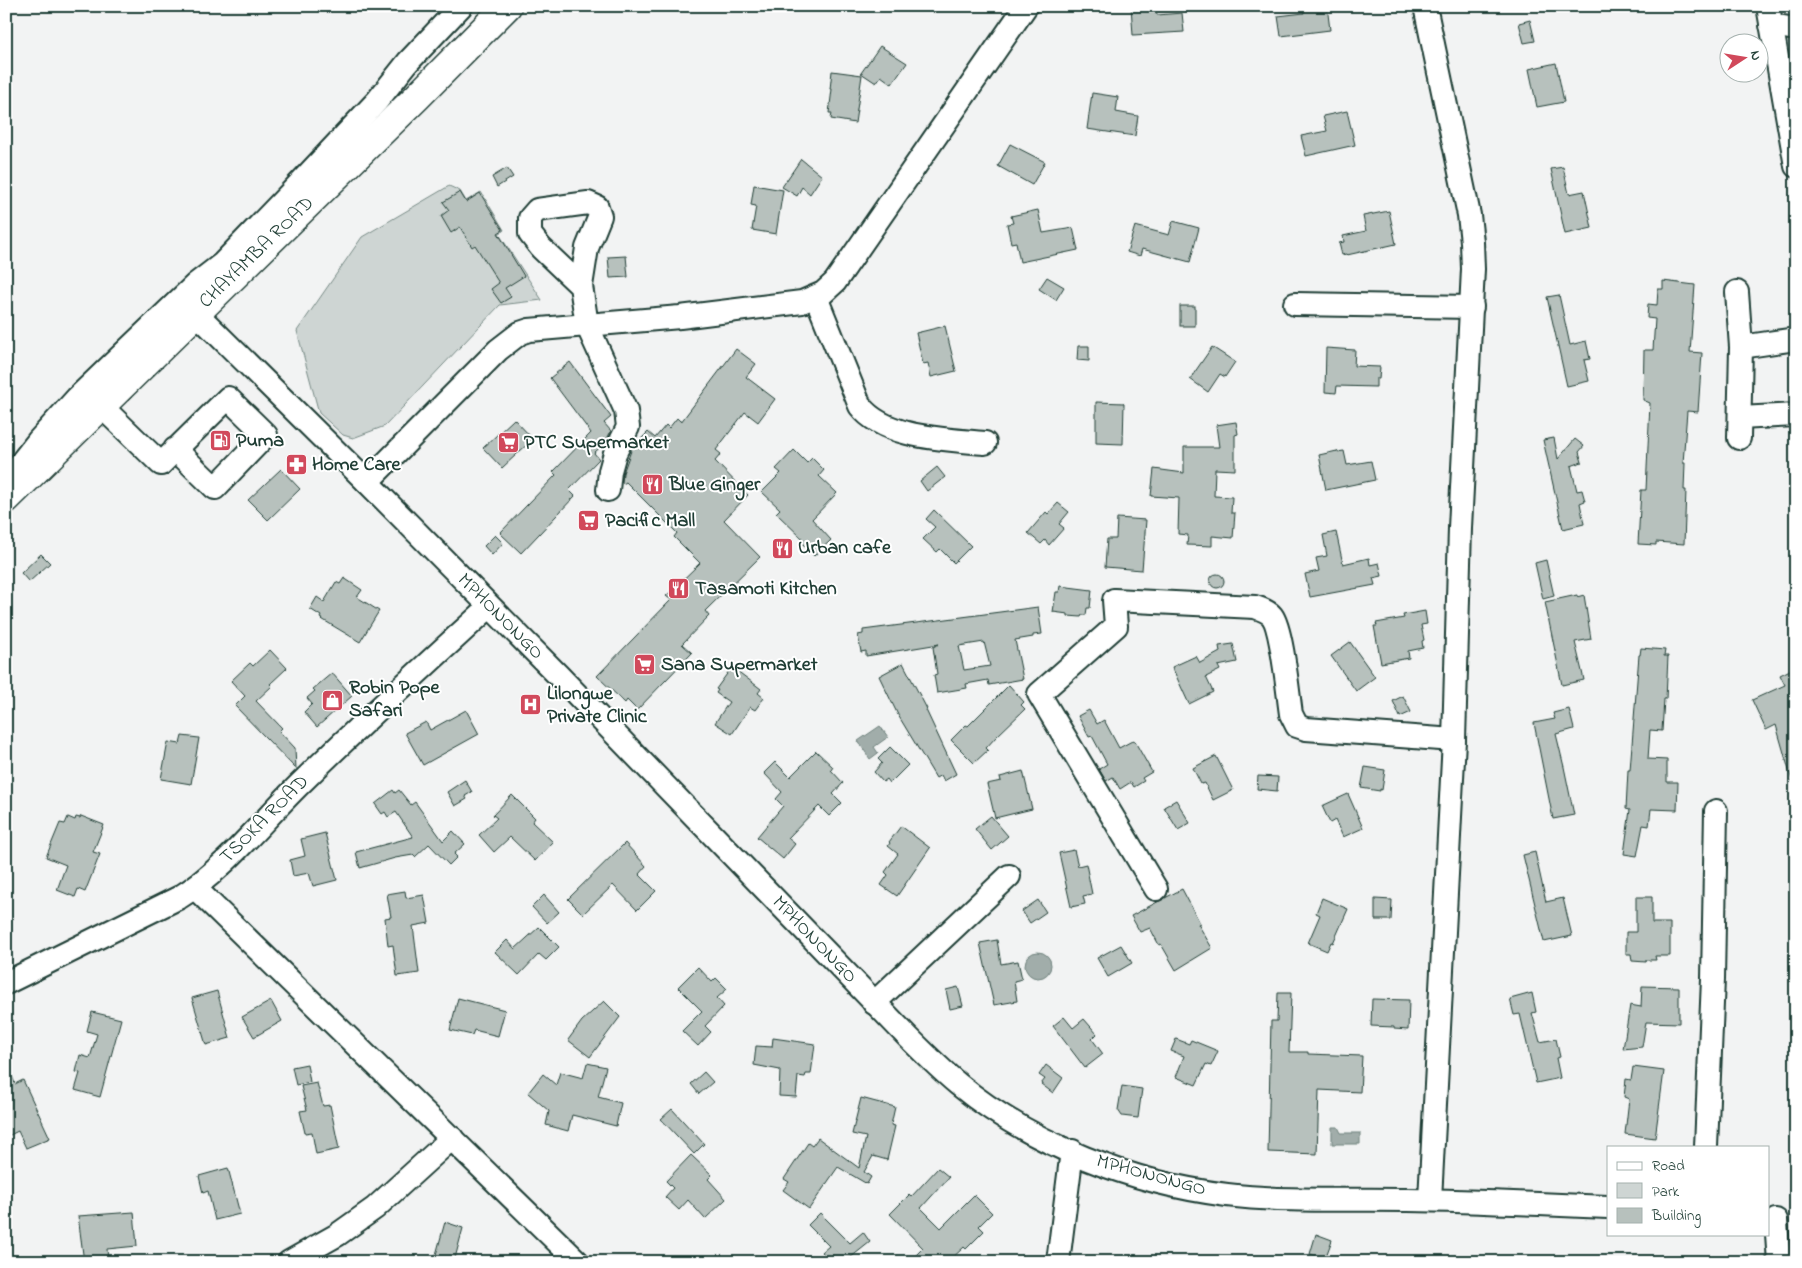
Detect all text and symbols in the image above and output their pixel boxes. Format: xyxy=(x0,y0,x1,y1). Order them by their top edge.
north arrow xyxy=(1720,32,1770,82)
text: N xyxy=(1744,49,1767,62)
street label: CHAYAMBA ROAD xyxy=(193,190,321,316)
place label: Puma xyxy=(236,427,284,456)
fuel station icon: Puma xyxy=(208,429,232,453)
place label: PTC Supermarket xyxy=(524,429,669,458)
supermarket icon: PTC Supermarket xyxy=(496,431,520,455)
place label: Home Care xyxy=(312,451,401,480)
pharmacy icon: Home Care xyxy=(284,453,308,477)
place label: Blue Ginger xyxy=(668,471,761,501)
restaurant icon: Blue Ginger xyxy=(641,473,665,497)
place label: Pacific Mall xyxy=(605,507,695,536)
supermarket icon: Pacific Mall xyxy=(577,509,601,533)
place label: Urban cafe xyxy=(798,534,892,563)
restaurant icon: Urban cafe xyxy=(770,536,794,560)
street label: MPHONONGO xyxy=(450,567,550,667)
place label: Tasamoti Kitchen xyxy=(695,575,837,604)
restaurant icon: Tasamoti Kitchen xyxy=(667,577,691,601)
place label: Sana Supermarket xyxy=(661,651,818,680)
supermarket icon: Sana Supermarket xyxy=(633,653,657,677)
place label: Robin Pope Safari xyxy=(349,674,441,726)
place label: Lilongwe Private Clinic xyxy=(547,680,648,732)
shop icon: Robin Pope Safari xyxy=(321,688,345,712)
hospital icon: Lilongwe Private Clinic xyxy=(519,693,543,717)
street label: TSOKA ROAD xyxy=(214,769,316,871)
street label: MPHONONGO xyxy=(764,889,864,991)
legend xyxy=(1607,1146,1770,1236)
street label: MPHONONGO xyxy=(1093,1147,1209,1205)
text: Road xyxy=(1652,1155,1685,1177)
text: Park xyxy=(1652,1181,1680,1203)
text: Building xyxy=(1651,1205,1701,1228)

